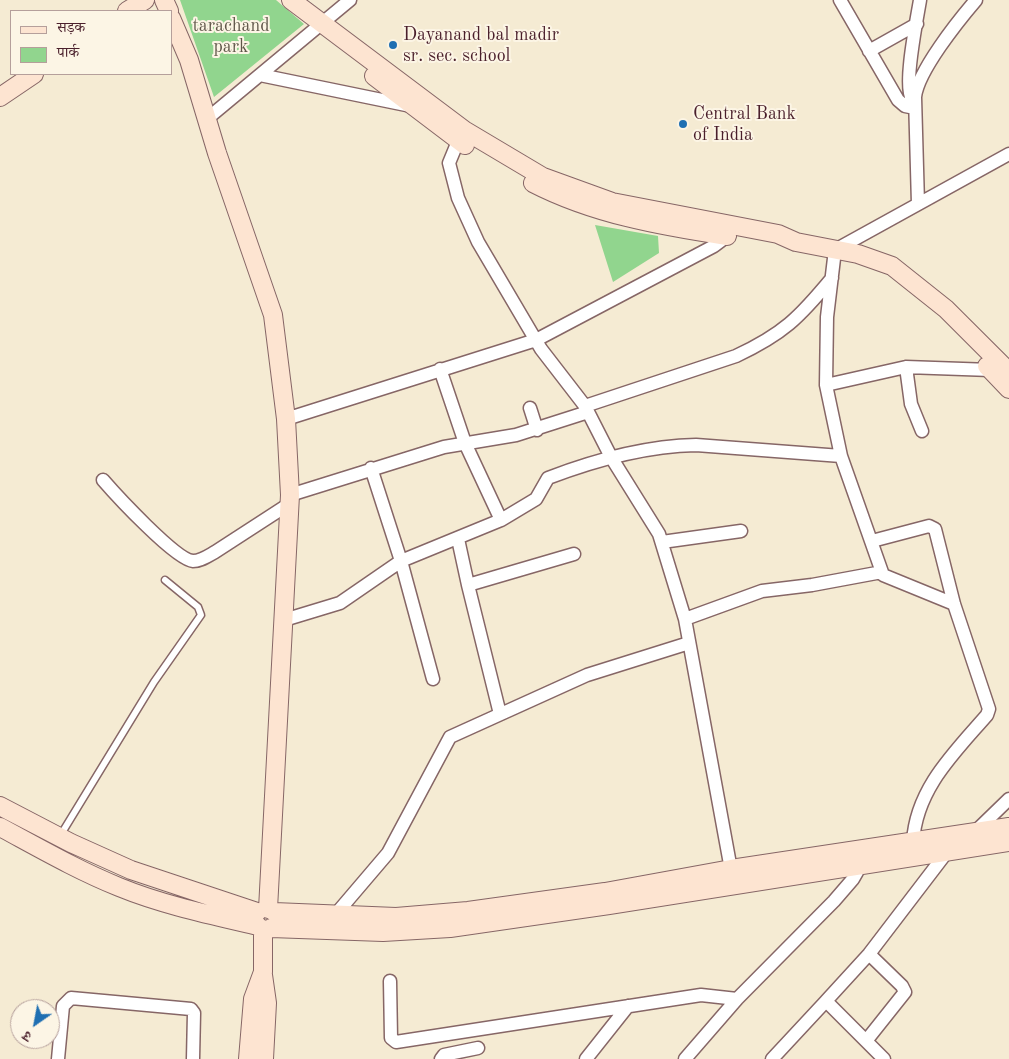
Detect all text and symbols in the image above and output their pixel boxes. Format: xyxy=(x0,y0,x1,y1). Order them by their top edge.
legend xyxy=(10,10,172,75)
park label: tarachand park xyxy=(192,15,270,58)
text: सड़क xyxy=(57,21,85,36)
place label: Dayanand bal madir sr. sec. school xyxy=(403,24,559,66)
marker: Dayanand bal madir sr. sec. school xyxy=(387,39,399,51)
text: पार्क xyxy=(57,46,79,61)
place label: Central Bank of India xyxy=(693,103,796,146)
marker: Central Bank of India xyxy=(677,118,689,130)
north arrow xyxy=(10,999,60,1049)
text: उ xyxy=(21,1028,34,1044)

